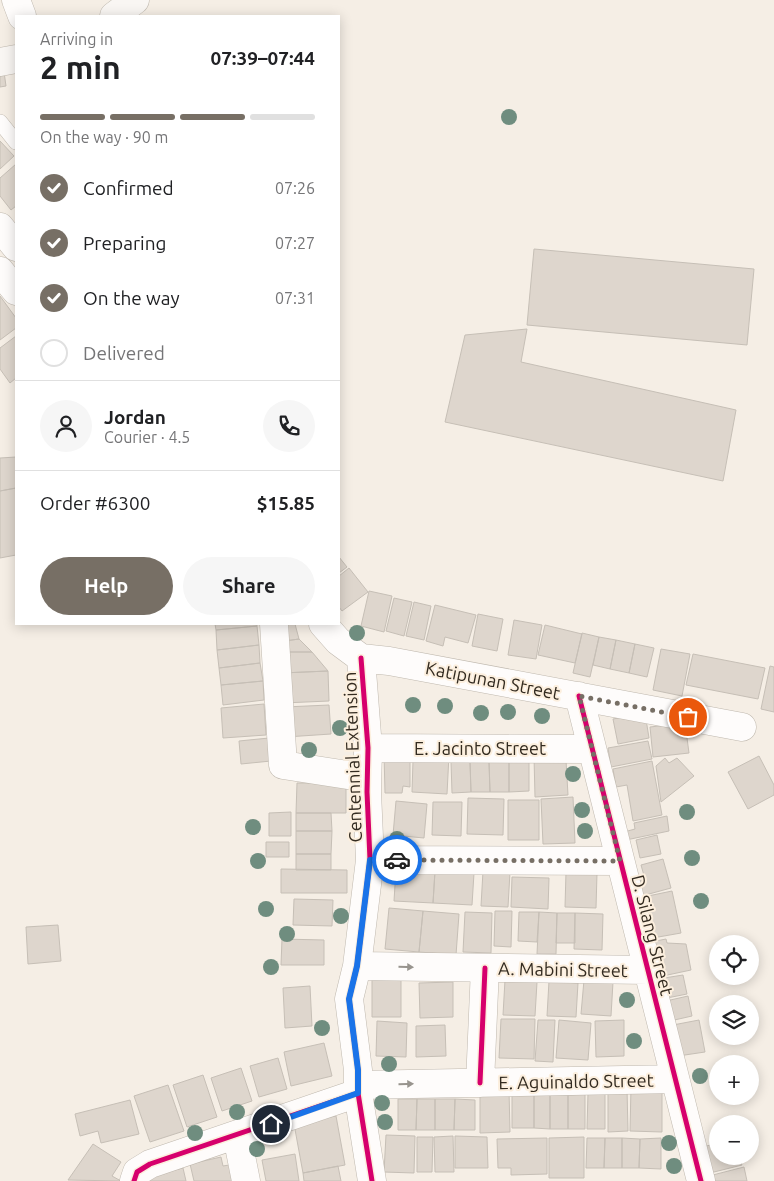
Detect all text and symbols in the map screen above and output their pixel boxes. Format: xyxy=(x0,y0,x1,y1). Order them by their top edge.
text: Arriving in xyxy=(40,30,113,48)
text: 07:39–07:44 xyxy=(210,47,315,69)
text: 2 min xyxy=(40,49,121,85)
text: On the way · 90 m xyxy=(40,128,168,146)
icon: check xyxy=(40,174,68,202)
text: Confirmed xyxy=(83,177,174,199)
text: 07:26 xyxy=(275,179,315,197)
icon: check xyxy=(40,229,68,257)
text: Preparing xyxy=(83,232,167,254)
text: 07:27 xyxy=(275,234,315,252)
icon: check xyxy=(40,284,68,312)
text: On the way xyxy=(83,287,180,309)
text: 07:31 xyxy=(275,289,315,307)
text: Delivered xyxy=(83,342,165,364)
button: person xyxy=(40,400,92,452)
button: phone xyxy=(263,400,315,452)
text: Jordan xyxy=(104,406,166,428)
text: Courier · 4.5 xyxy=(104,428,190,446)
text: Order #6300 xyxy=(40,492,150,514)
text: $15.85 xyxy=(257,492,315,514)
button: Help xyxy=(40,557,173,615)
button: Share xyxy=(183,557,315,615)
street label: Katipunan Street xyxy=(424,657,562,703)
street label: Centennial Extension xyxy=(339,671,365,843)
pin xyxy=(667,696,709,738)
icon: bag xyxy=(674,703,702,731)
street label: E. Jacinto Street xyxy=(414,738,546,758)
courier xyxy=(372,835,422,885)
icon: car xyxy=(383,846,411,874)
street label: D. Silang Street xyxy=(628,873,678,997)
map controls xyxy=(709,935,759,1165)
button: locate xyxy=(709,935,759,985)
street label: A. Mabini Street xyxy=(498,958,628,980)
one-way arrow xyxy=(398,963,414,971)
button: layers xyxy=(709,995,759,1045)
button: + xyxy=(709,1055,759,1105)
street label: E. Aguinaldo Street xyxy=(498,1070,654,1092)
one-way arrow xyxy=(399,1080,415,1088)
pin xyxy=(250,1103,292,1145)
icon: home xyxy=(257,1110,285,1138)
button: − xyxy=(709,1115,759,1165)

